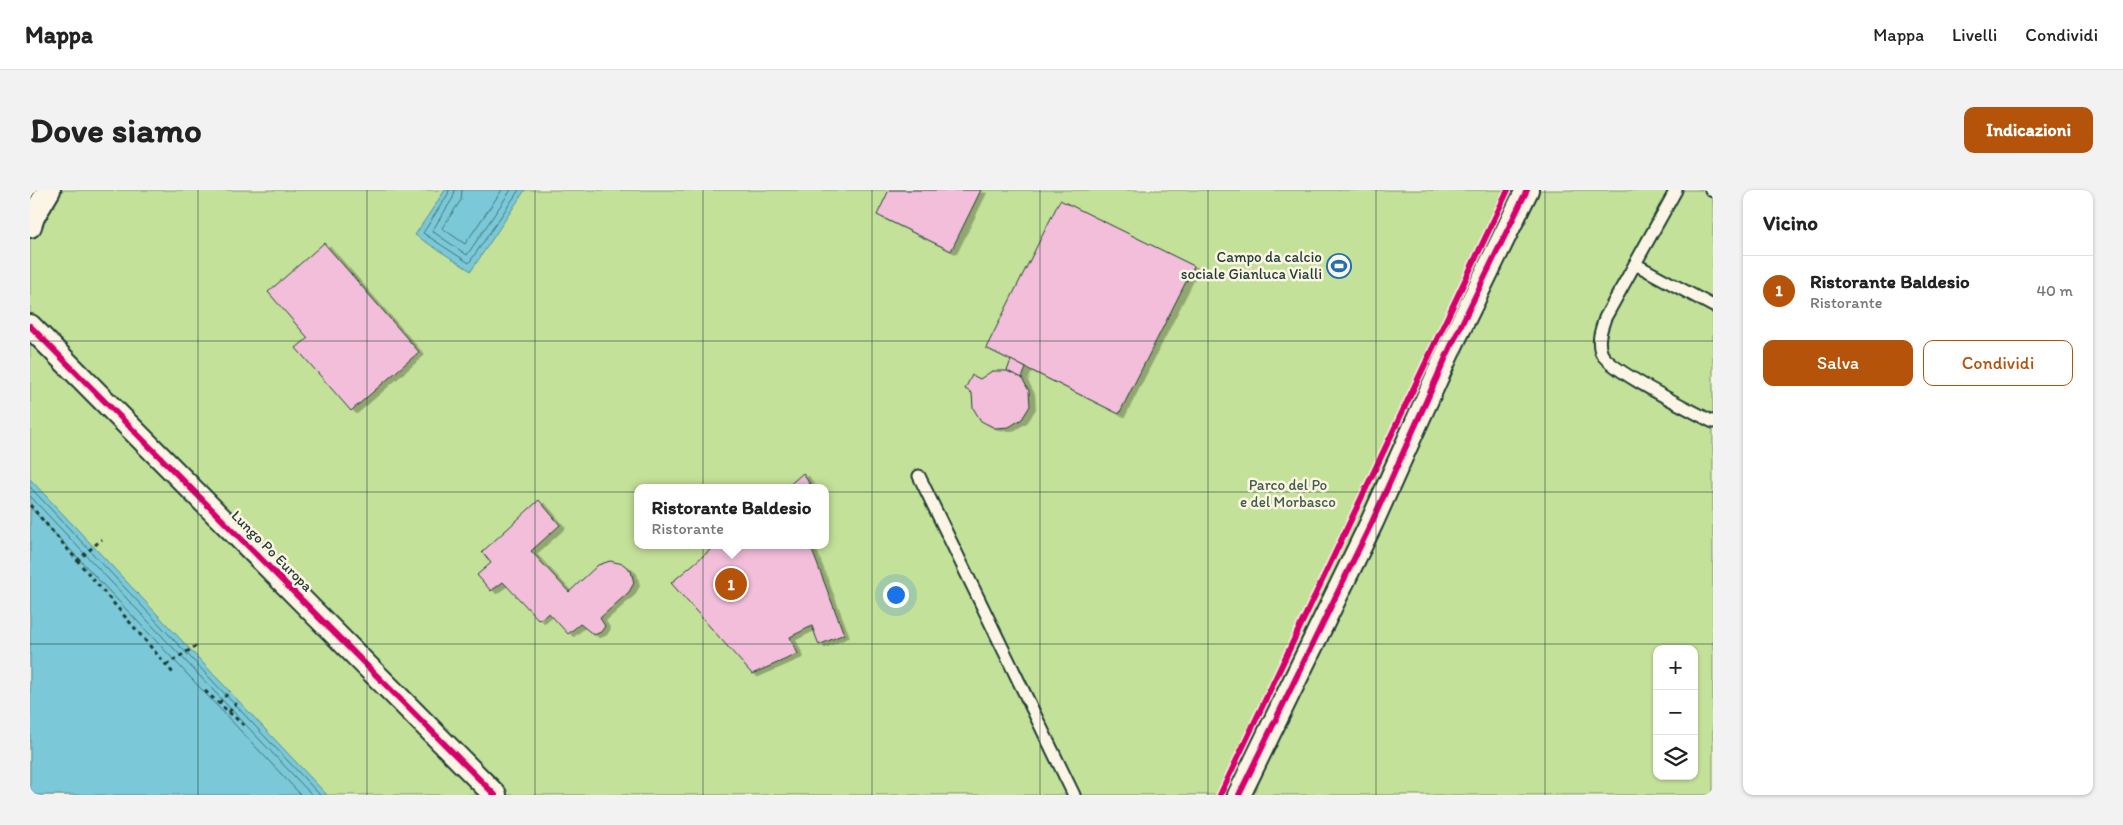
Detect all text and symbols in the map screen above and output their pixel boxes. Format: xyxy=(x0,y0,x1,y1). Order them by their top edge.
text: Mappa xyxy=(25,20,93,49)
text: Mappa xyxy=(1873,24,1924,46)
text: Livelli xyxy=(1952,24,1997,46)
text: Condividi xyxy=(2025,24,2098,46)
button: Indicazioni xyxy=(1964,107,2093,153)
text: Dove siamo xyxy=(30,109,202,151)
text: Vicino xyxy=(1763,210,1818,235)
place label: Campo da calcio sociale Gianluca Vialli xyxy=(1181,248,1322,283)
sports icon: Campo da calcio sociale Gianluca Vialli xyxy=(1326,253,1352,279)
text: Ristorante Baldesio xyxy=(1810,270,1970,293)
text: 1 xyxy=(1775,281,1783,300)
text: 40 m xyxy=(2036,281,2073,300)
text: Ristorante xyxy=(1810,293,1882,312)
button: Salva xyxy=(1763,340,1913,386)
button: Condividi xyxy=(1923,340,2073,386)
park label: Parco del Po e del Morbasco xyxy=(1240,476,1336,511)
popup xyxy=(634,484,829,549)
text: Ristorante Baldesio xyxy=(652,496,811,519)
street label: Lungo Po Europa xyxy=(228,507,317,596)
text: Ristorante xyxy=(652,519,724,538)
pin: 1 xyxy=(715,565,747,603)
your location xyxy=(883,582,909,608)
map controls xyxy=(1653,645,1698,780)
button: + xyxy=(1653,645,1698,690)
button: − xyxy=(1653,690,1698,735)
button: layers xyxy=(1653,735,1698,780)

